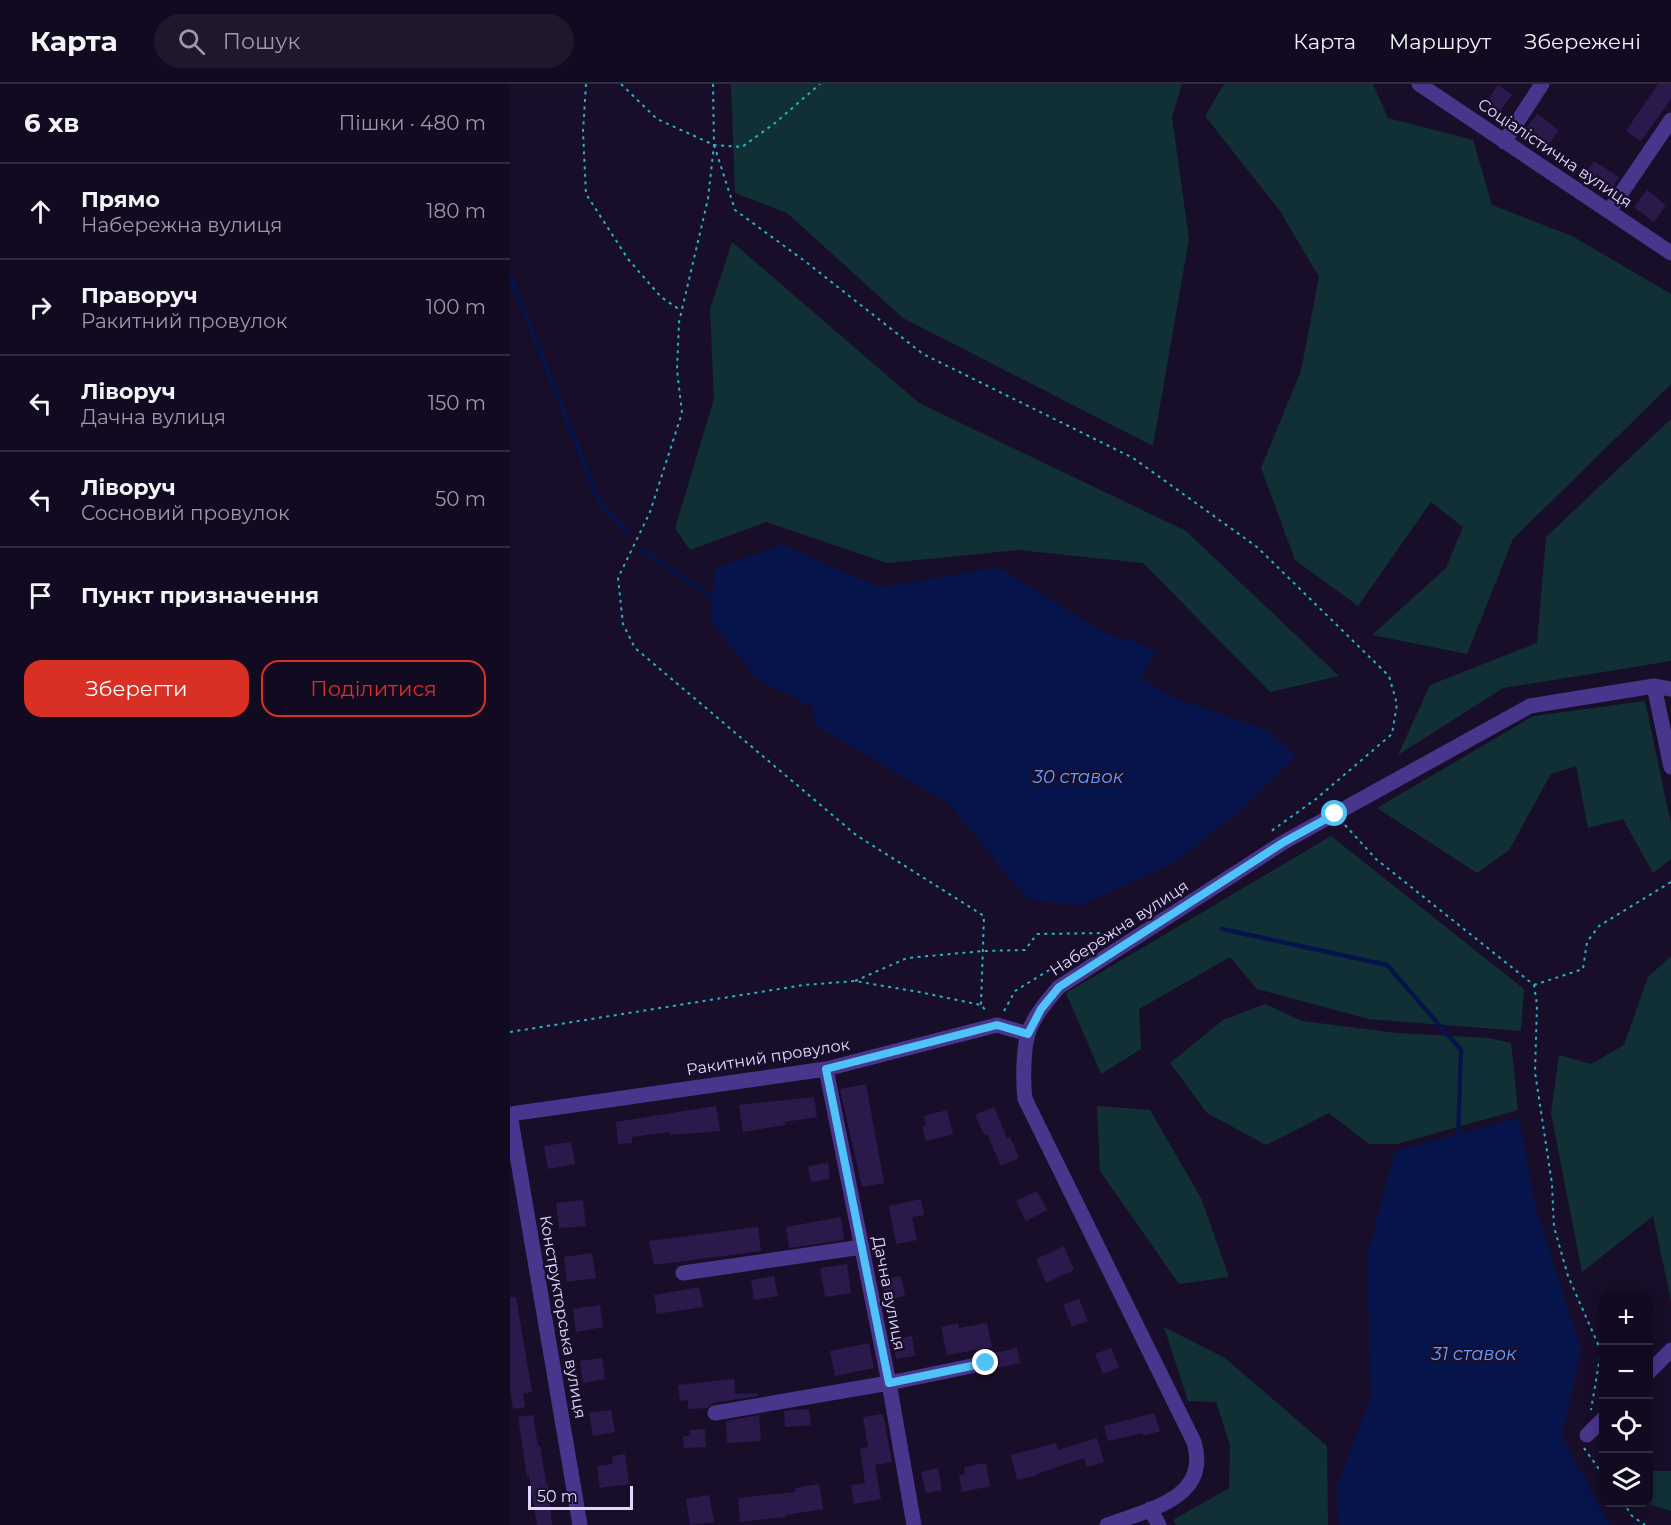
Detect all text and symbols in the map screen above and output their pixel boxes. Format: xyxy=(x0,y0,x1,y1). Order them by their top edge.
search box xyxy=(154,14,574,68)
text: Карта xyxy=(30,24,118,58)
icon: search xyxy=(175,25,208,58)
text: Пошук xyxy=(223,28,300,55)
text: Карта xyxy=(1293,29,1356,54)
text: Маршрут xyxy=(1389,29,1491,54)
text: Збережені xyxy=(1524,29,1641,54)
street label: Соціалістична вулиця xyxy=(1474,94,1636,212)
text: 6 хв xyxy=(24,107,79,139)
text: Пішки · 480 m xyxy=(339,111,486,135)
text: Прямо xyxy=(81,186,160,213)
icon: ahead xyxy=(24,195,57,228)
text: 180 m xyxy=(426,199,486,223)
text: Набережна вулиця xyxy=(81,213,282,237)
text: Праворуч xyxy=(81,282,198,309)
icon: right xyxy=(24,291,57,324)
text: 100 m xyxy=(426,295,486,319)
text: Ракитний провулок xyxy=(81,309,287,333)
text: Ліворуч xyxy=(81,378,176,405)
icon: left xyxy=(24,387,57,420)
text: 150 m xyxy=(428,391,486,415)
text: Дачна вулиця xyxy=(81,405,226,429)
text: Ліворуч xyxy=(81,474,176,501)
icon: left xyxy=(24,483,57,516)
text: 50 m xyxy=(435,487,486,511)
text: Сосновий провулок xyxy=(81,501,290,525)
icon: arrive xyxy=(24,579,57,612)
text: Пункт призначення xyxy=(81,582,319,609)
button: Зберегти xyxy=(24,660,249,717)
button: Поділитися xyxy=(261,660,486,717)
water label: 30 ставок xyxy=(1032,766,1124,788)
route start xyxy=(1321,800,1347,826)
street label: Набережна вулиця xyxy=(1046,876,1192,980)
street label: Ракитний провулок xyxy=(685,1035,852,1079)
street label: Конструкторська вулиця xyxy=(536,1214,590,1420)
street label: Дачна вулиця xyxy=(869,1234,909,1352)
map controls xyxy=(1599,1291,1653,1507)
button: + xyxy=(1599,1291,1653,1345)
water label: 31 ставок xyxy=(1431,1343,1517,1365)
button: − xyxy=(1599,1345,1653,1399)
route end xyxy=(972,1349,998,1375)
button: locate xyxy=(1599,1399,1653,1453)
button: layers xyxy=(1599,1453,1653,1507)
scale bar xyxy=(528,1483,633,1510)
text: 50 m xyxy=(537,1487,578,1506)

